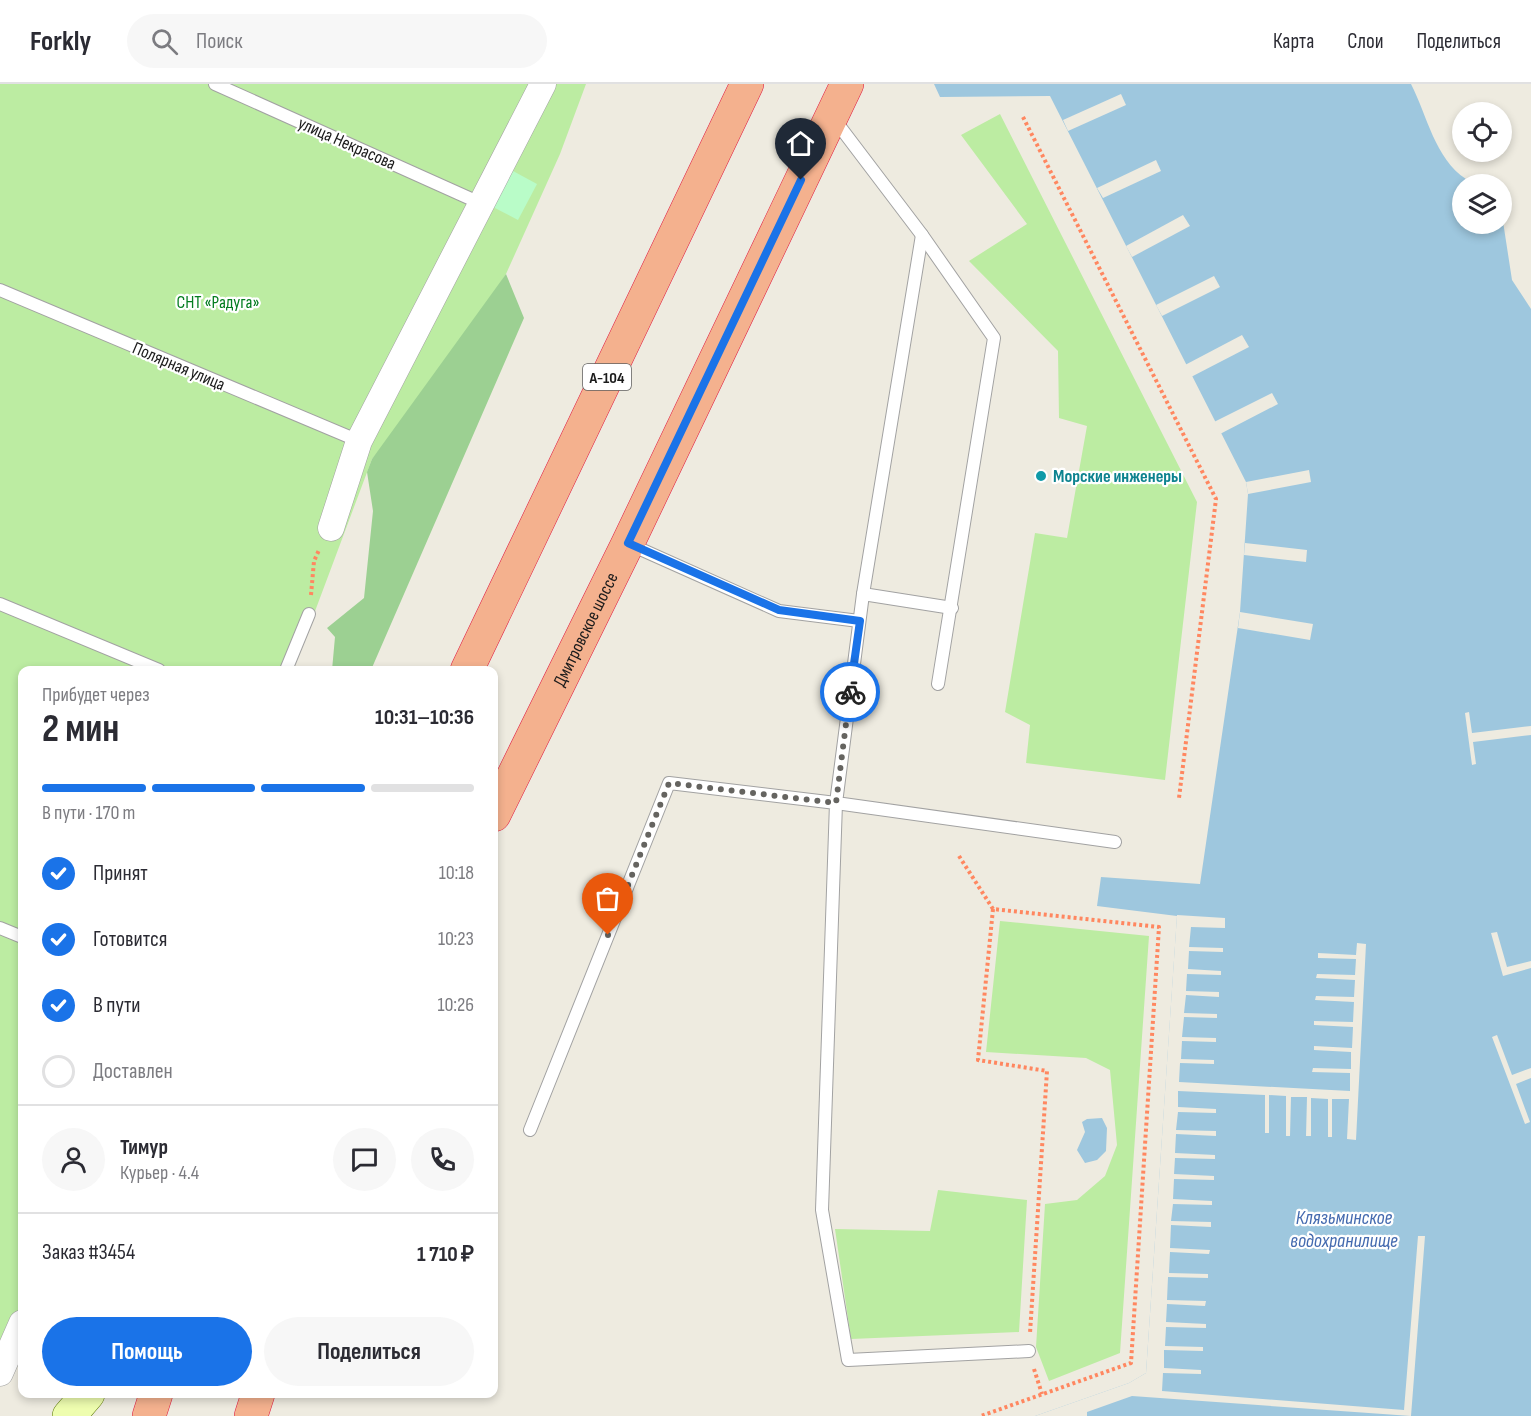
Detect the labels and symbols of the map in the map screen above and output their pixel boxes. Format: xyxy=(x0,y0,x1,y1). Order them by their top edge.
street label: улица Некрасова xyxy=(295,113,399,174)
pin xyxy=(775,118,826,180)
park label: СНТ «Радуга» xyxy=(176,292,260,313)
street label: Полярная улица xyxy=(129,338,228,395)
road number: А-104 xyxy=(583,364,631,390)
place label: Морские инженеры xyxy=(1053,466,1182,487)
marker: Морские инженеры xyxy=(1034,469,1048,483)
street label: Дмитровское шоссе xyxy=(549,569,623,690)
courier xyxy=(820,662,880,722)
pin xyxy=(582,873,633,935)
water label: Клязьминское водохранилище xyxy=(1290,1206,1398,1253)

